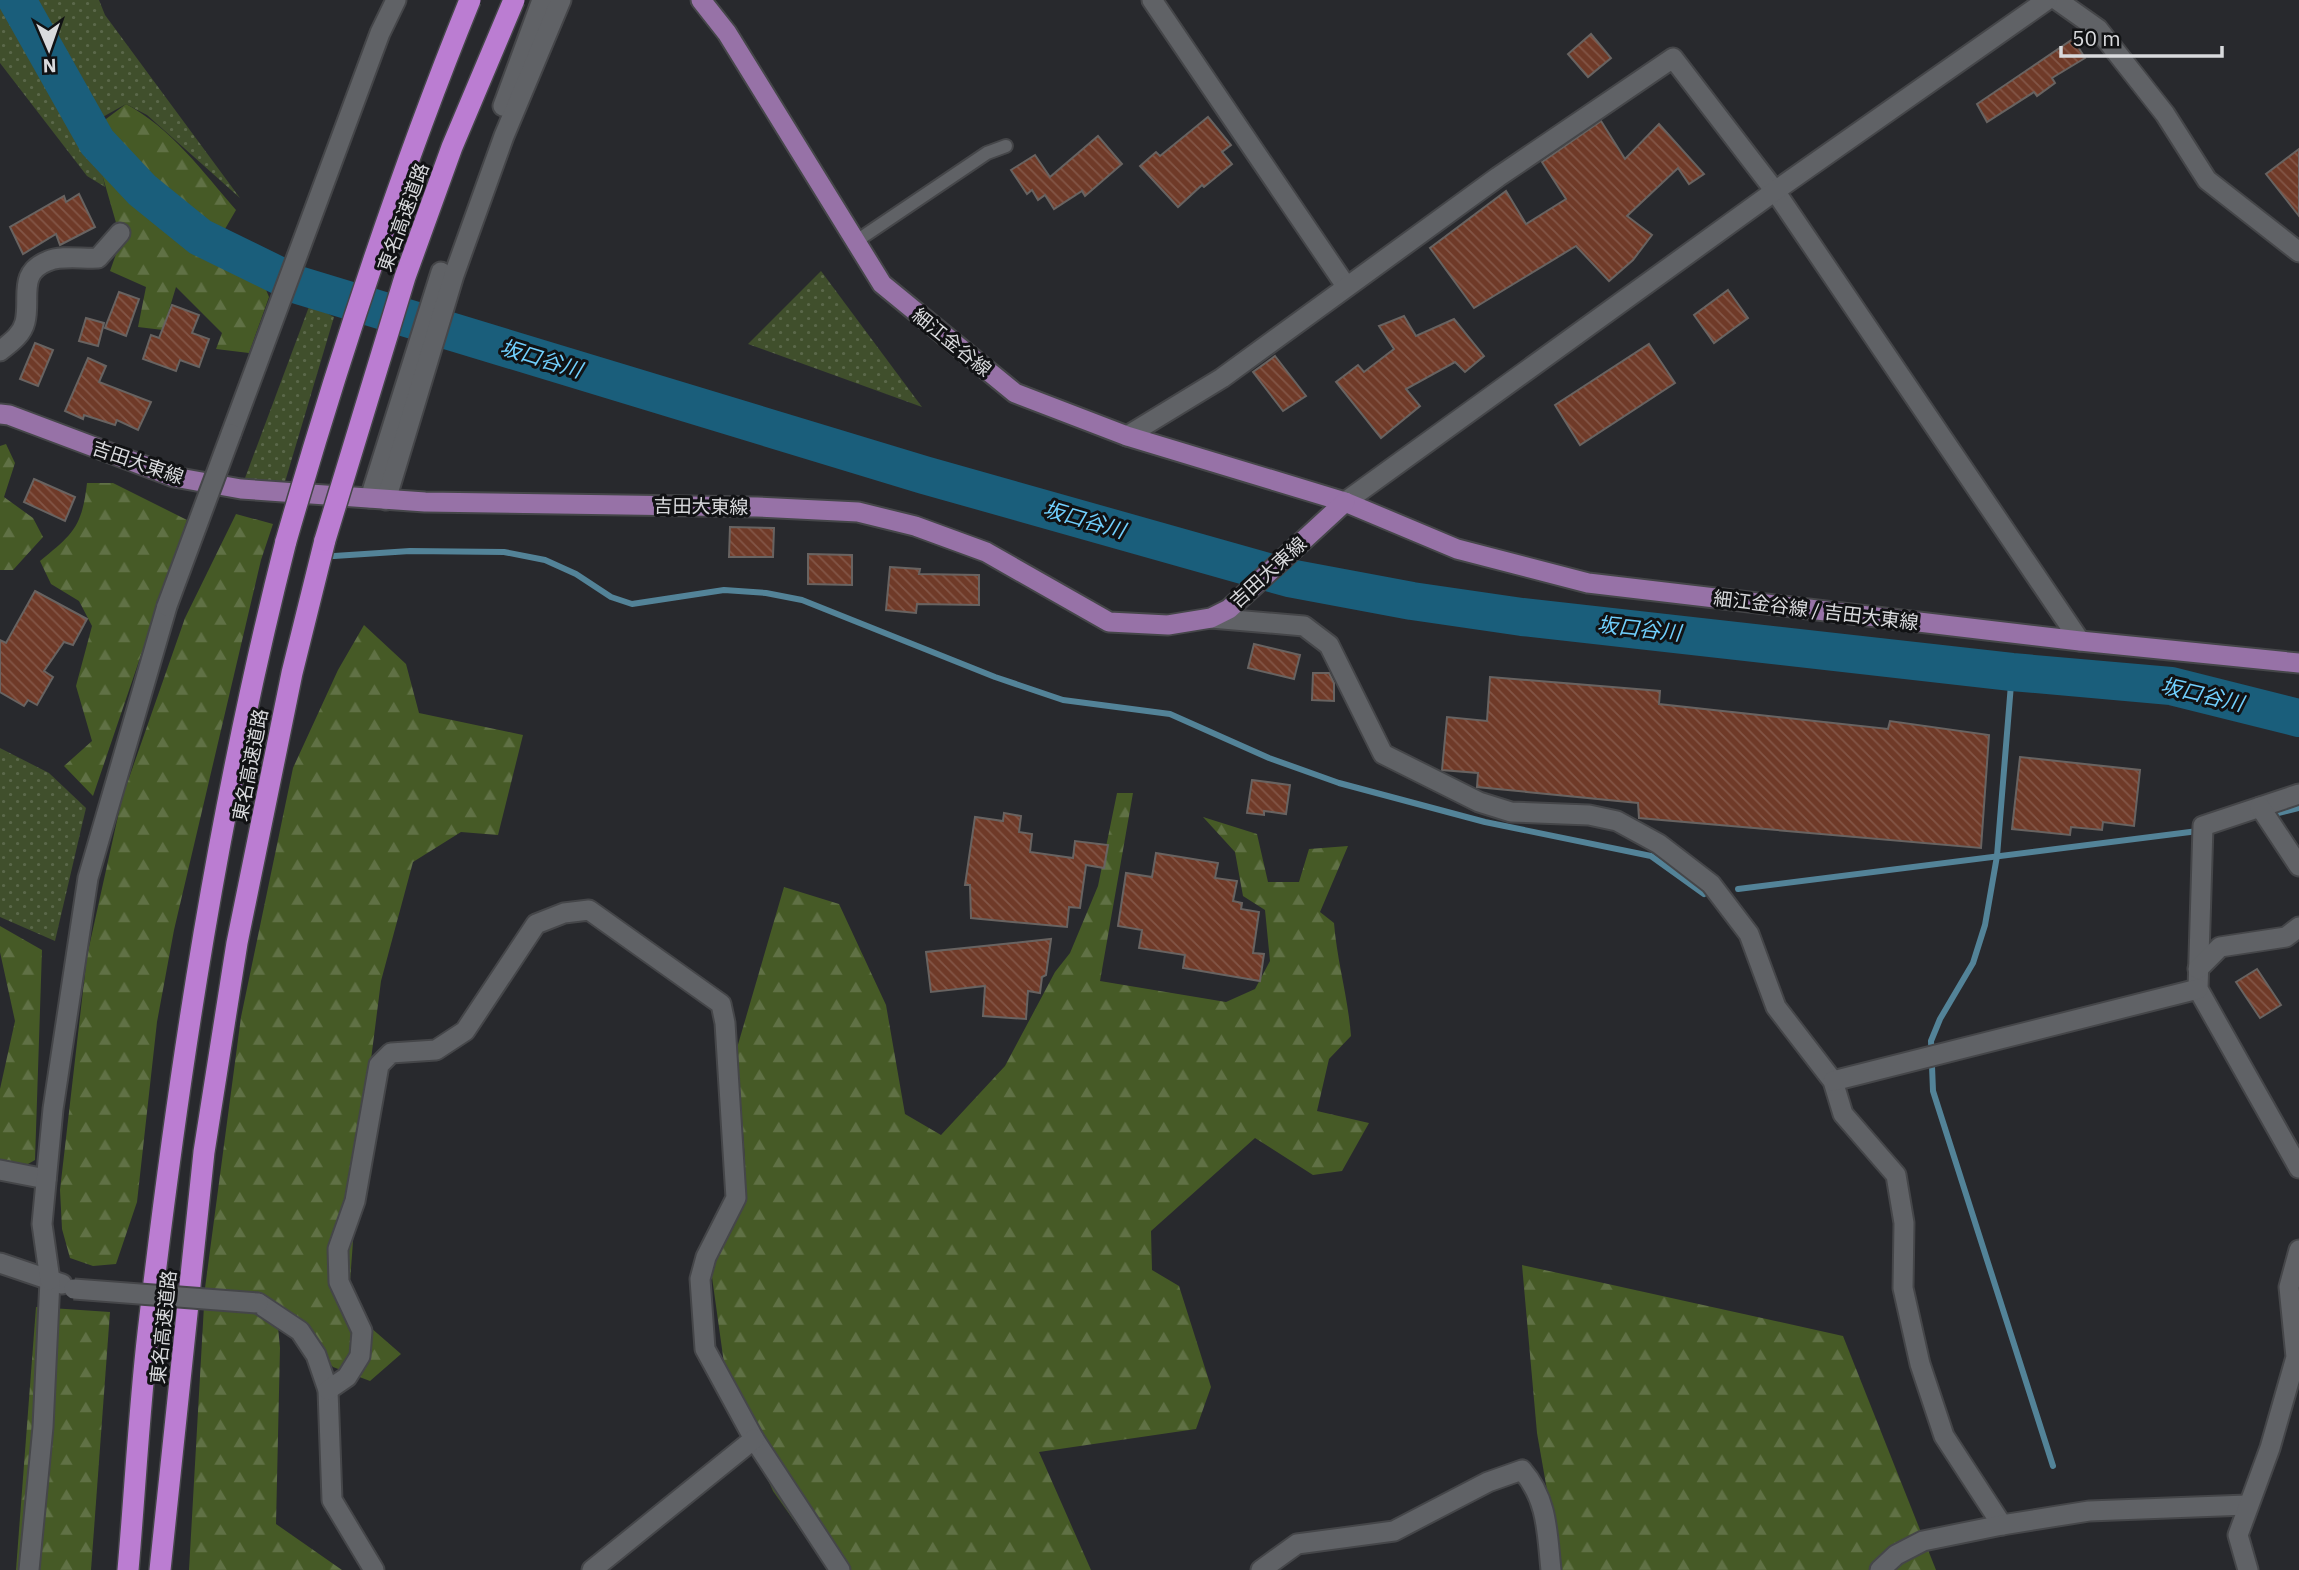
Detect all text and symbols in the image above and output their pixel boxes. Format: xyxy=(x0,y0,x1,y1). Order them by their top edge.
north arrow xyxy=(14,14,84,84)
scale bar xyxy=(2061,14,2222,58)
text: 50 m xyxy=(2072,24,2121,52)
text: N xyxy=(42,54,57,78)
street label: 東名高速道路 xyxy=(372,159,434,275)
street label: 細江金谷線 xyxy=(908,303,996,381)
water label: 坂口谷川 xyxy=(497,332,587,384)
street label: 吉田大東線 xyxy=(89,435,187,489)
street label: 吉田大東線 xyxy=(653,493,749,519)
water label: 坂口谷川 xyxy=(1040,494,1130,545)
street label: 吉田大東線 xyxy=(1225,531,1311,613)
street label: 細江金谷線 / 吉田大東線 xyxy=(1712,586,1920,634)
water label: 坂口谷川 xyxy=(1596,610,1684,647)
water label: 坂口谷川 xyxy=(2158,671,2248,718)
street label: 東名高速道路 xyxy=(227,707,273,823)
street label: 東名高速道路 xyxy=(145,1269,181,1385)

